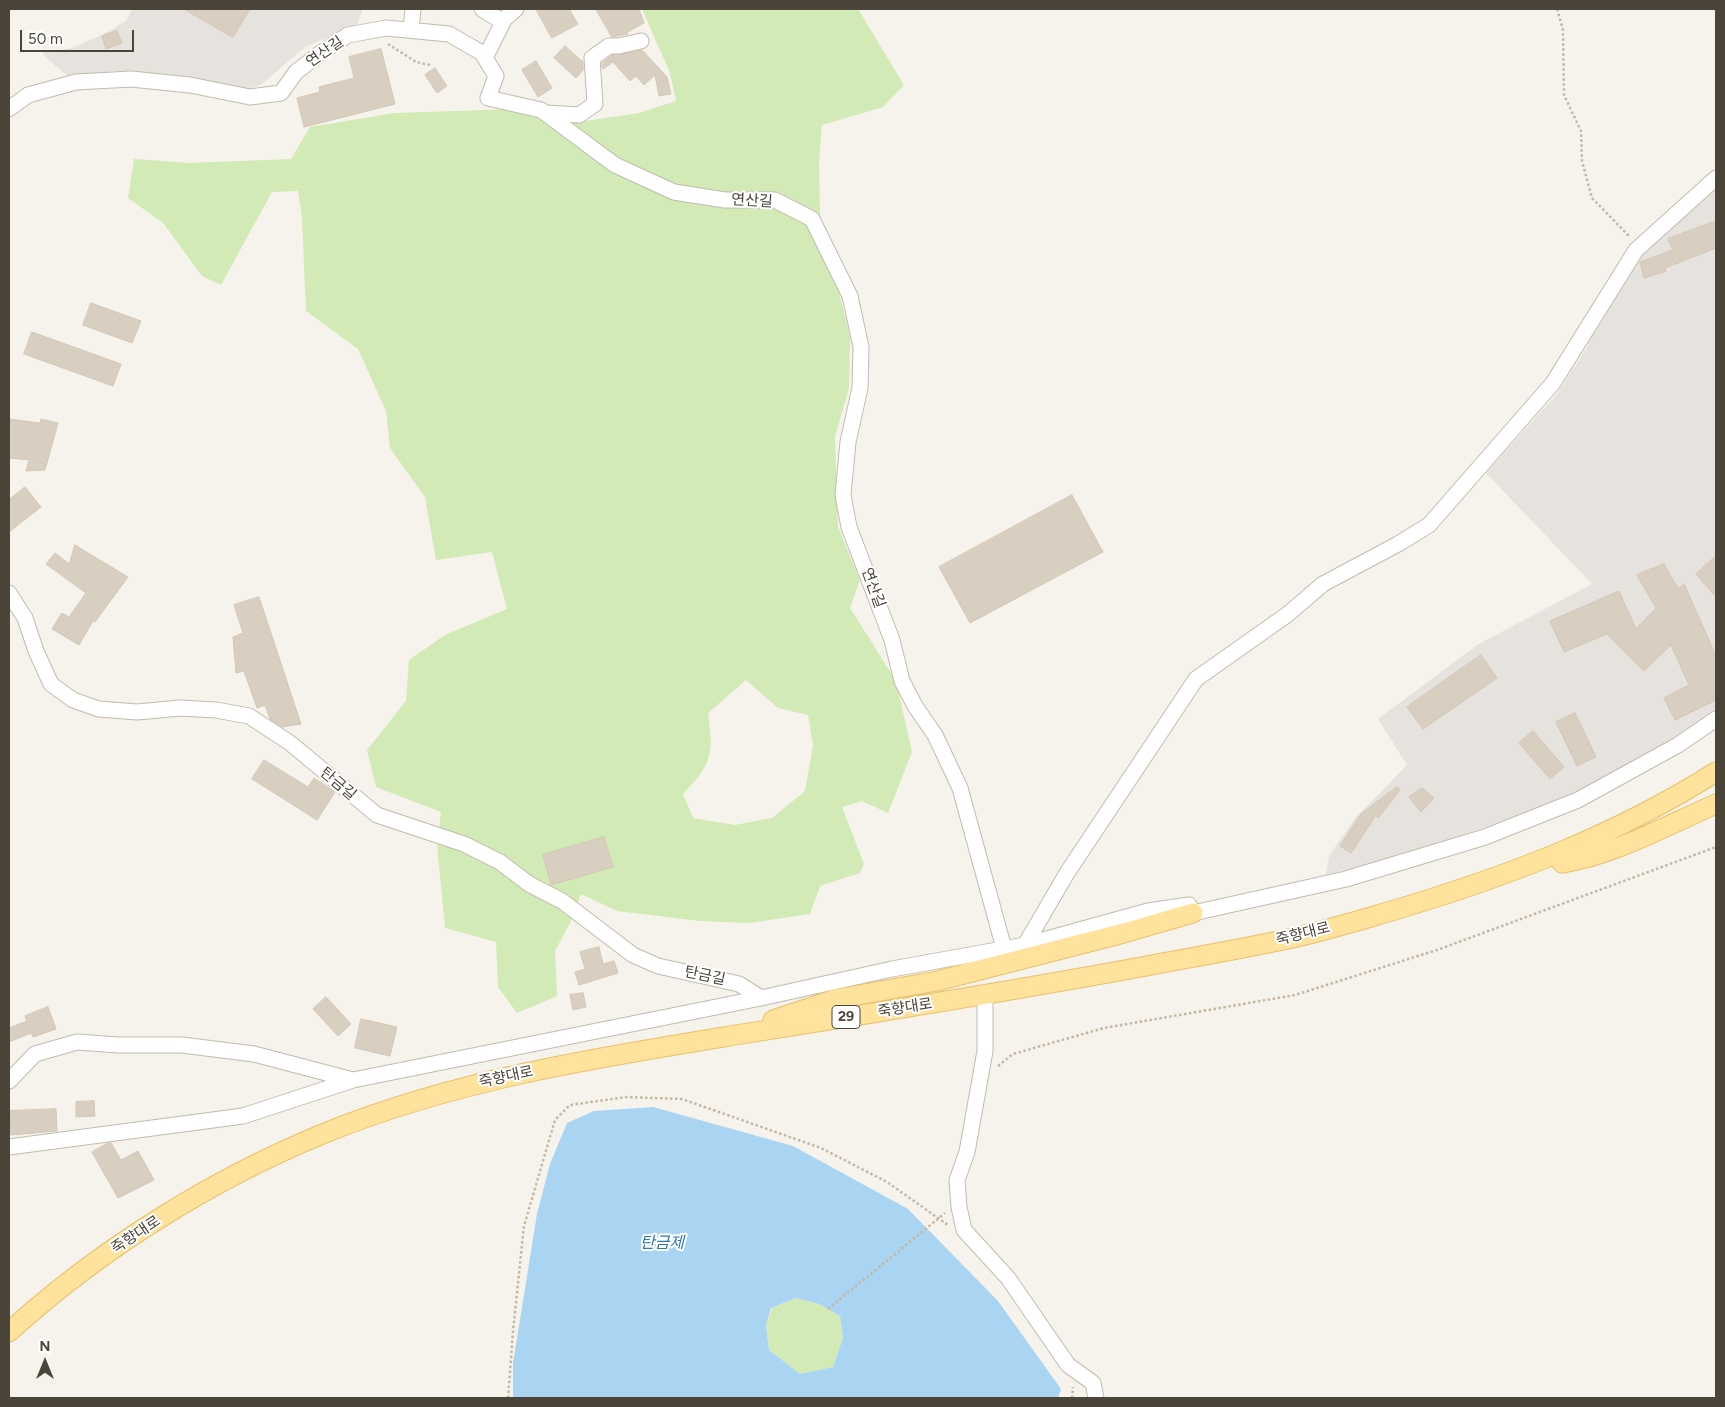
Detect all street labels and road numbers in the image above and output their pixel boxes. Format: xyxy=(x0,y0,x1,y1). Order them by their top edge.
street label: 연산길 xyxy=(303,33,347,71)
street label: 연산길 xyxy=(731,191,773,211)
street label: 연산길 xyxy=(857,565,889,611)
street label: 탄금길 xyxy=(316,764,360,804)
street label: 죽향대로 xyxy=(1274,919,1332,949)
street label: 탄금길 xyxy=(683,963,727,989)
street label: 죽향대로 xyxy=(876,995,934,1021)
road number: 29 xyxy=(832,1006,860,1028)
street label: 죽향대로 xyxy=(477,1062,535,1092)
street label: 죽향대로 xyxy=(108,1212,164,1258)

